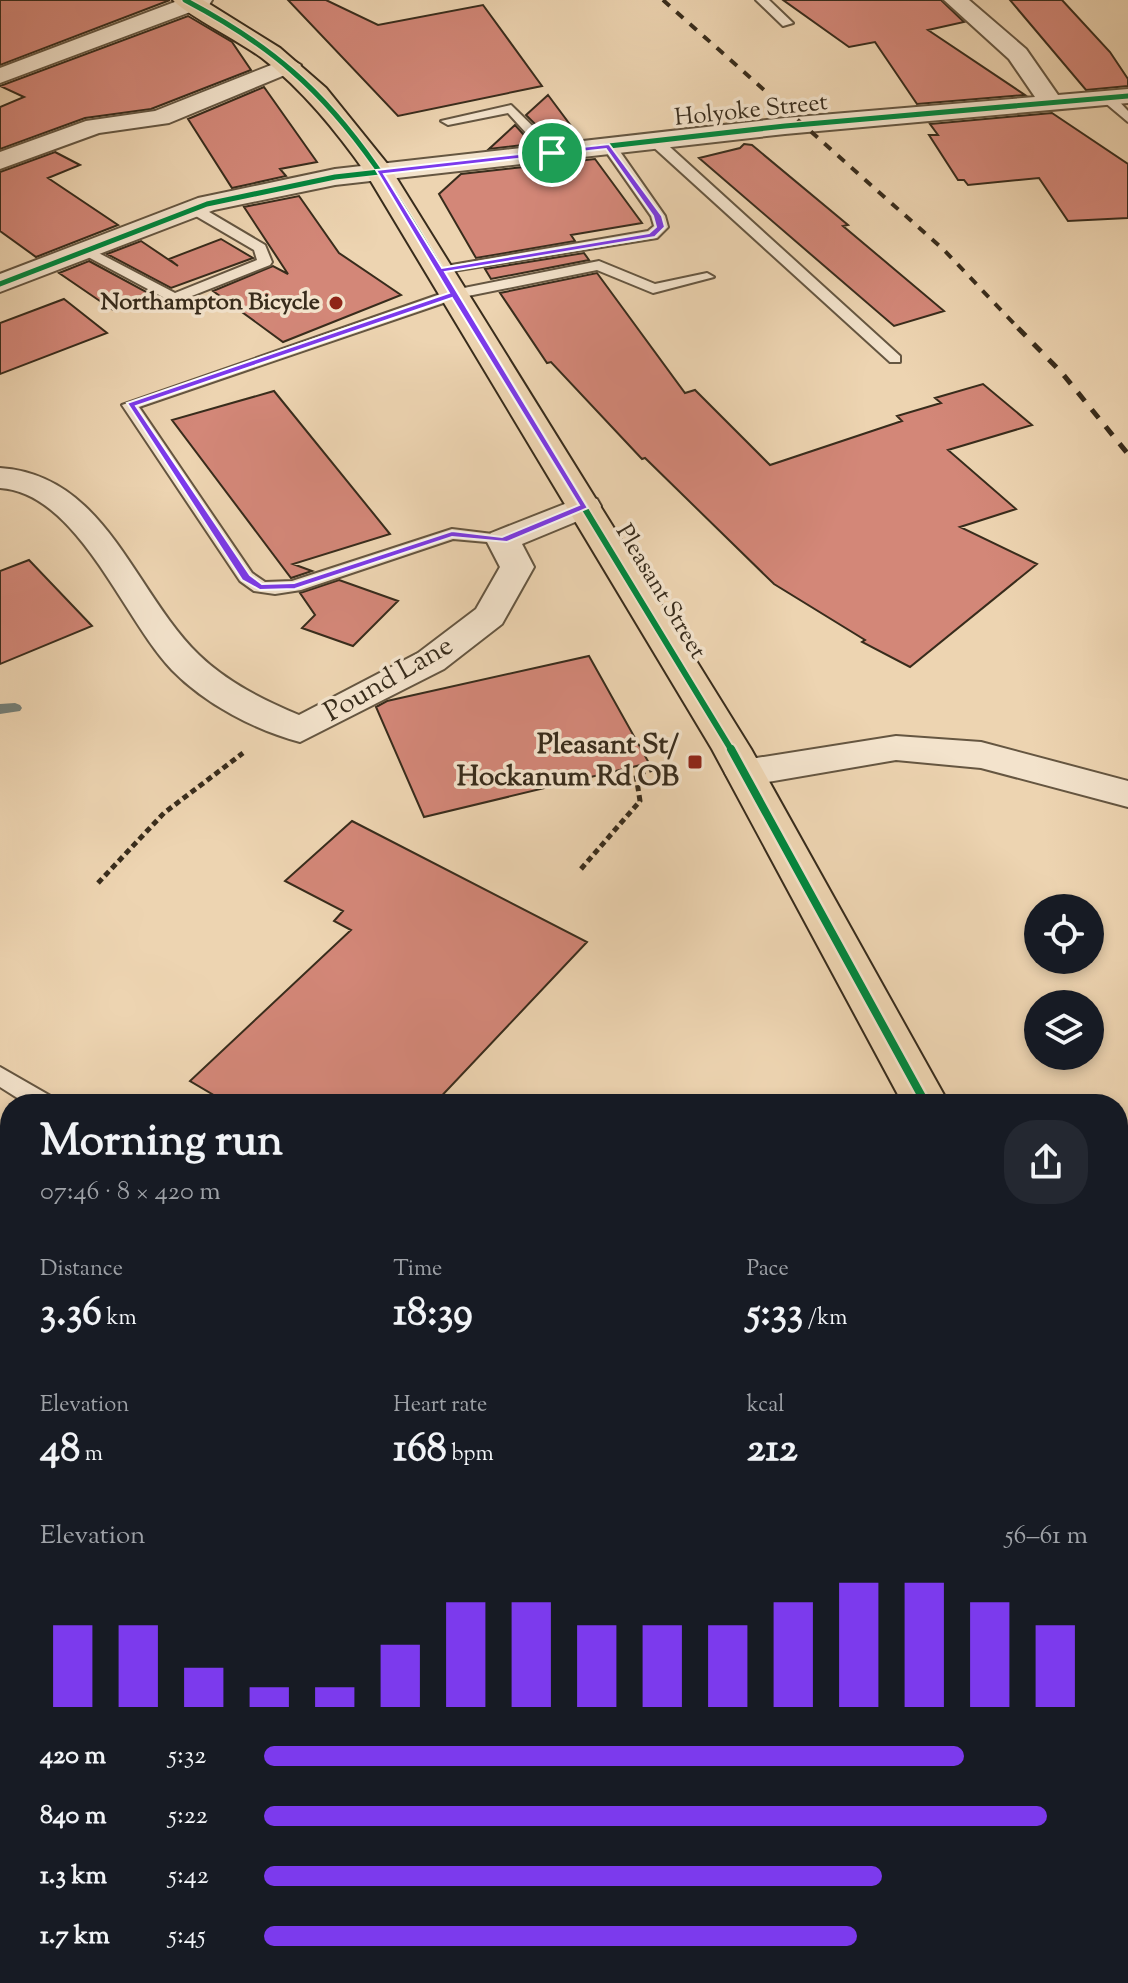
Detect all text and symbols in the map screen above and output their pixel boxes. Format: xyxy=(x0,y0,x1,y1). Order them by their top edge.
street label: Holyoke Street xyxy=(673,86,829,136)
pin xyxy=(518,119,586,187)
icon: arrive xyxy=(530,131,574,175)
place label: Northampton Bicycle xyxy=(100,286,320,320)
marker: Northampton Bicycle xyxy=(327,294,345,312)
street label: Pleasant Street xyxy=(606,518,714,666)
street label: Pound Lane xyxy=(317,627,461,733)
place label: Pleasant St/ Hockanum Rd OB xyxy=(457,726,679,798)
marker: Pleasant St/ Hockanum Rd OB xyxy=(686,753,704,771)
map controls xyxy=(1024,894,1104,1070)
button: locate xyxy=(1024,894,1104,974)
button: layers xyxy=(1024,990,1104,1070)
text: Morning run xyxy=(40,1112,283,1175)
button: share xyxy=(1004,1120,1088,1204)
text: 07:46 · 8 × 420 m xyxy=(40,1174,221,1211)
text: Distance xyxy=(40,1254,123,1286)
text: Time xyxy=(393,1254,442,1286)
text: Pace xyxy=(747,1254,789,1286)
text: 3.36 xyxy=(40,1286,102,1343)
text: 18:39 xyxy=(393,1286,473,1343)
text: 5:33 xyxy=(747,1286,803,1343)
text: km xyxy=(102,1303,137,1335)
text: /km xyxy=(803,1303,848,1335)
text: Elevation xyxy=(40,1390,129,1422)
text: Heart rate xyxy=(393,1390,487,1422)
text: kcal xyxy=(747,1390,784,1422)
text: 48 xyxy=(40,1422,80,1479)
text: 168 xyxy=(393,1422,447,1479)
text: 212 xyxy=(747,1422,798,1479)
text: m xyxy=(80,1439,103,1471)
text: bpm xyxy=(447,1439,494,1471)
text: Elevation xyxy=(40,1518,145,1555)
text: 56–61 m xyxy=(1005,1518,1088,1555)
text: 420 m xyxy=(40,1738,106,1775)
text: 5:32 xyxy=(168,1738,206,1775)
text: 840 m xyxy=(40,1798,106,1835)
text: 5:22 xyxy=(168,1798,208,1835)
text: 1.3 km xyxy=(40,1858,107,1895)
text: 5:42 xyxy=(168,1858,209,1895)
text: 1.7 km xyxy=(40,1918,110,1955)
text: 5:45 xyxy=(168,1918,206,1955)

